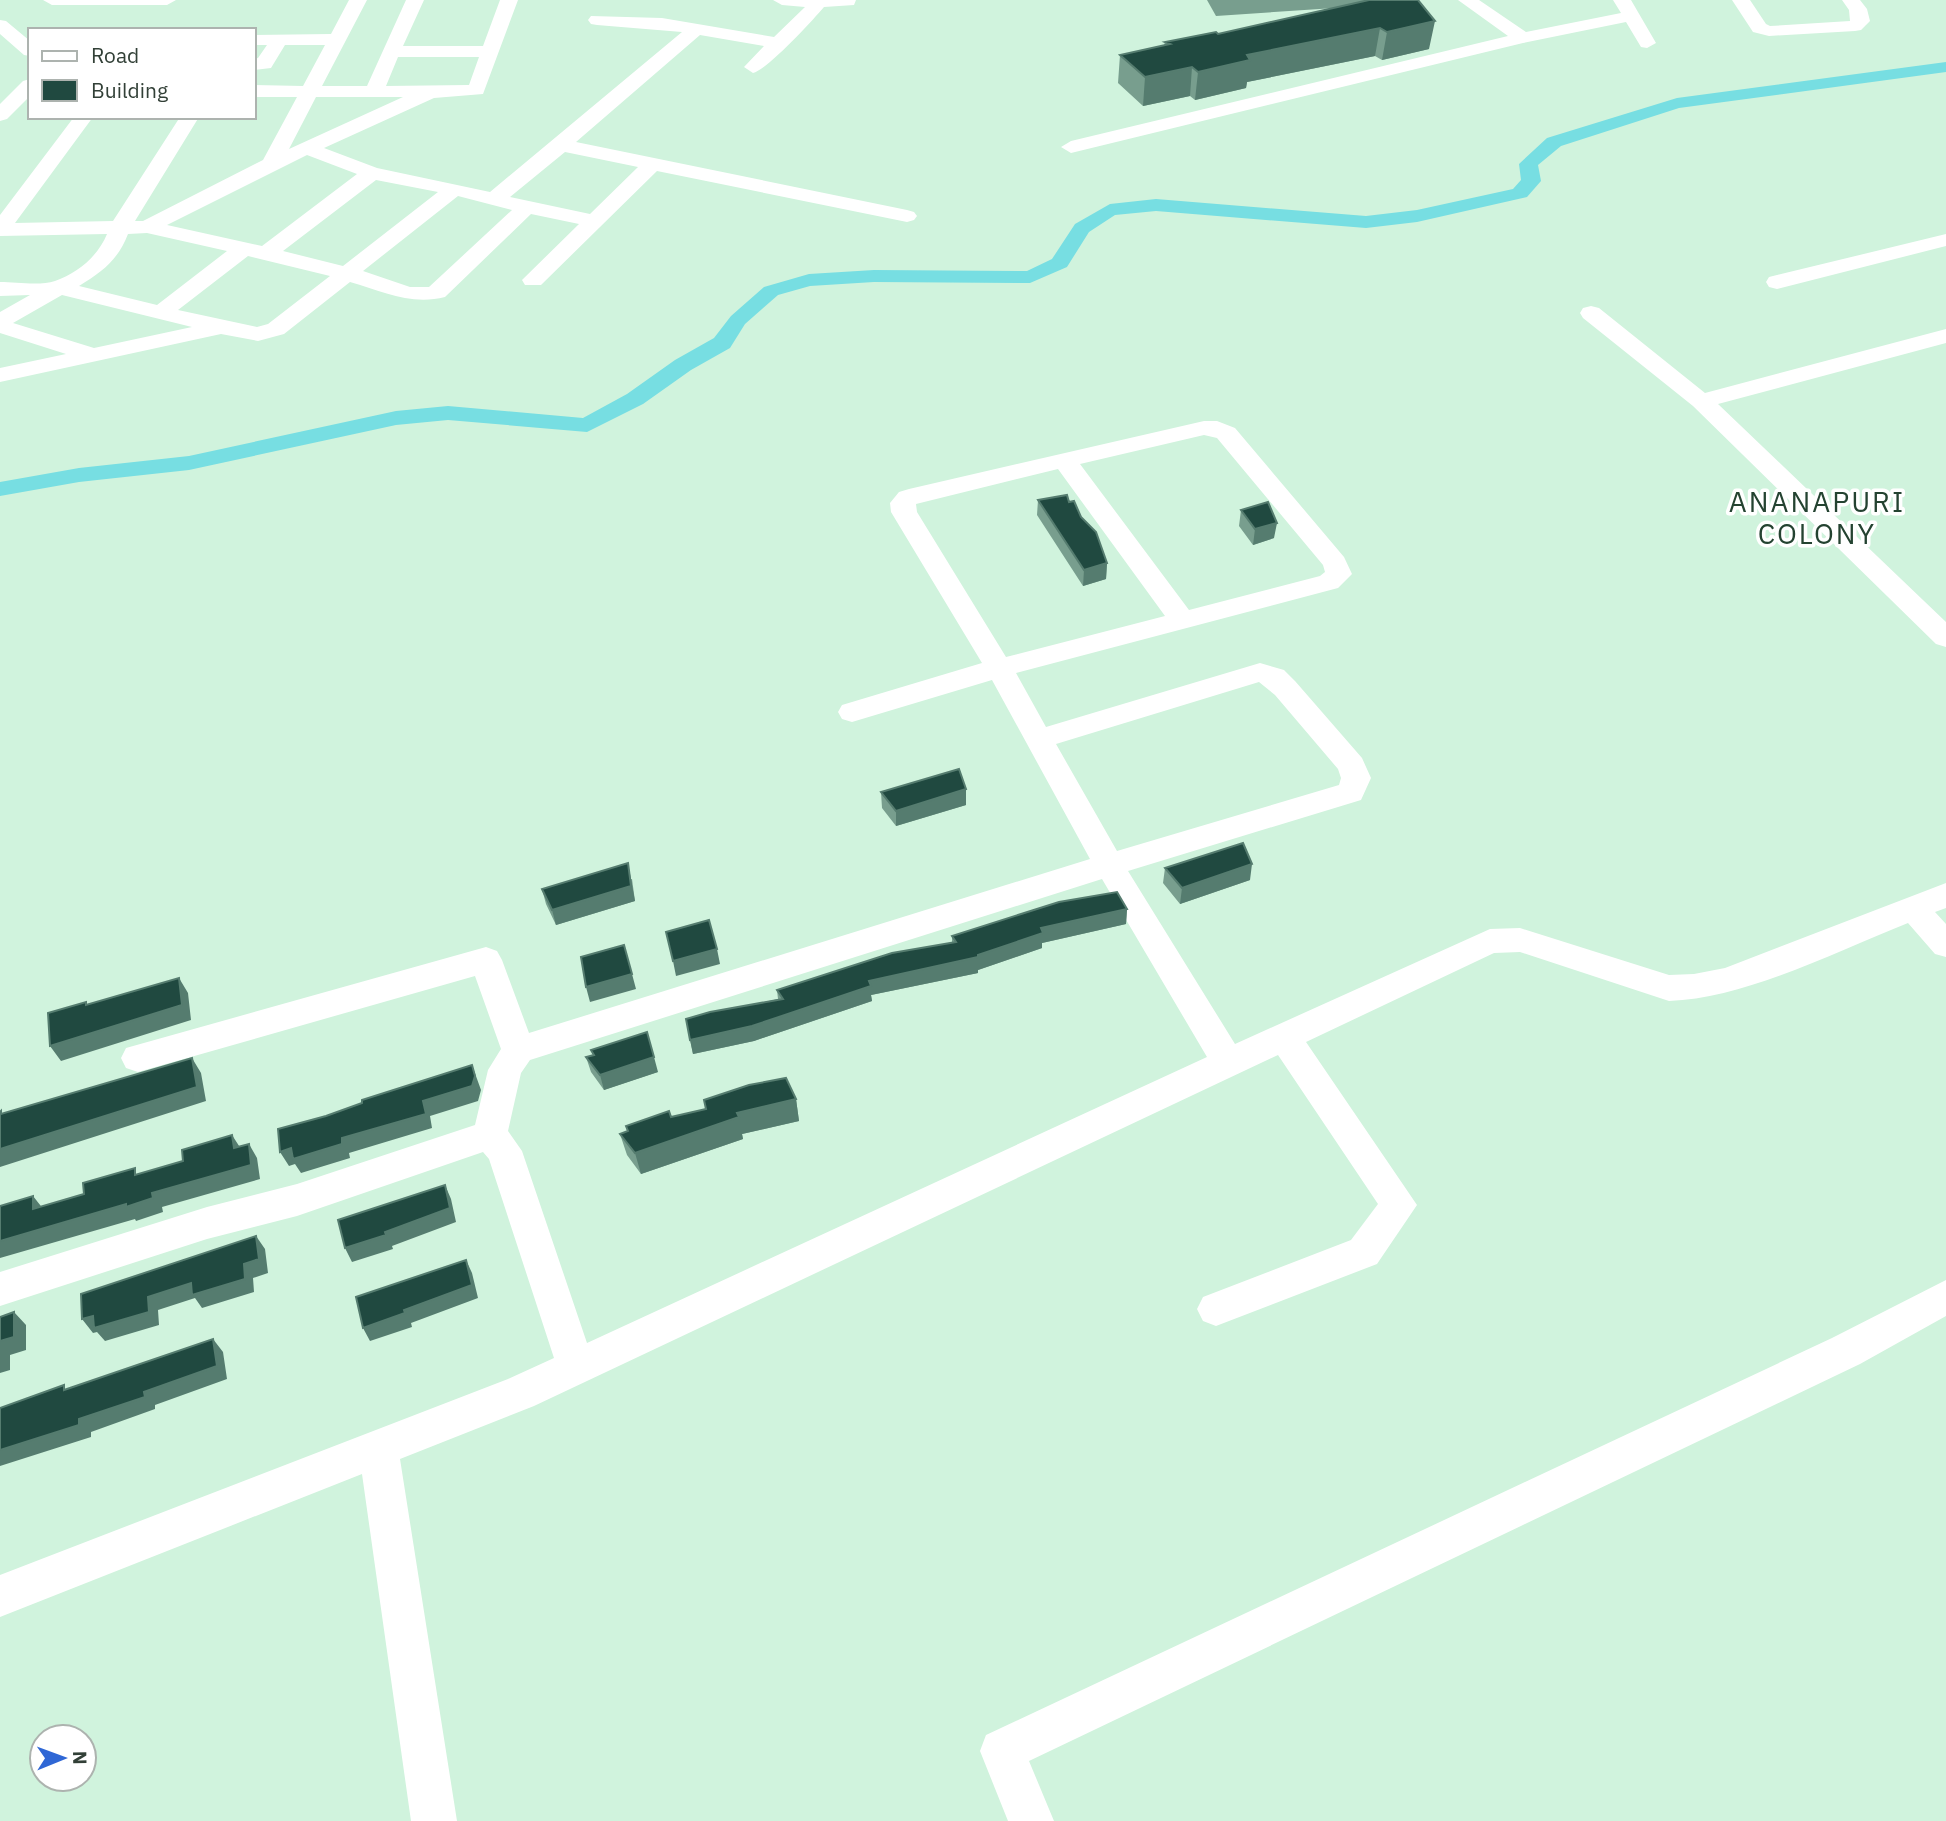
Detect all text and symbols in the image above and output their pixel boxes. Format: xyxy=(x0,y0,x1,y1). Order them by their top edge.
legend xyxy=(28,28,256,119)
text: Road xyxy=(91,41,139,69)
text: Building xyxy=(91,76,168,104)
district label: ANANAPURI COLONY xyxy=(1729,483,1905,552)
north arrow xyxy=(28,1723,98,1793)
text: N xyxy=(68,1751,92,1765)

